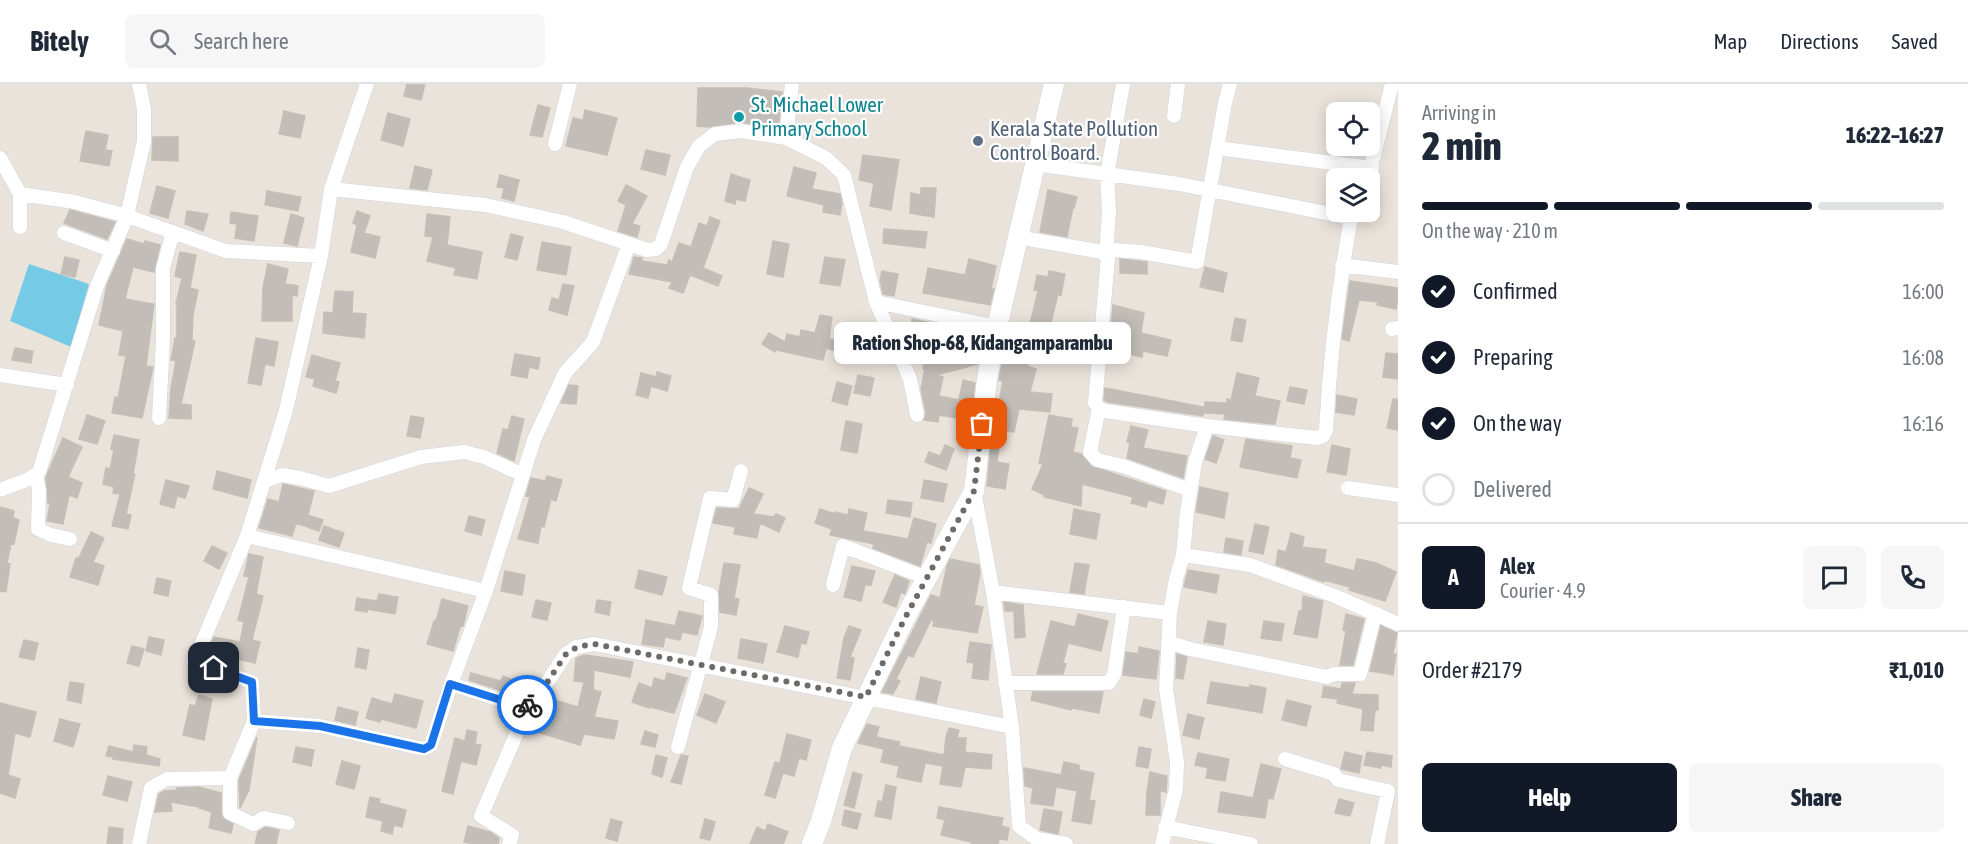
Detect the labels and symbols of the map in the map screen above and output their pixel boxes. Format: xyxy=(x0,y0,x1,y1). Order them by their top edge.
place label: St. Michael Lower Primary School xyxy=(751,92,884,140)
marker: St. Michael Lower Primary School xyxy=(732,110,746,124)
place label: Kerala State Pollution Control Board. xyxy=(990,116,1158,164)
marker: Kerala State Pollution Control Board. xyxy=(971,134,985,148)
callout: Ration Shop-68, Kidangamparambu xyxy=(834,322,1130,364)
pin xyxy=(956,398,1007,449)
pin xyxy=(188,642,239,693)
courier xyxy=(497,675,557,735)

